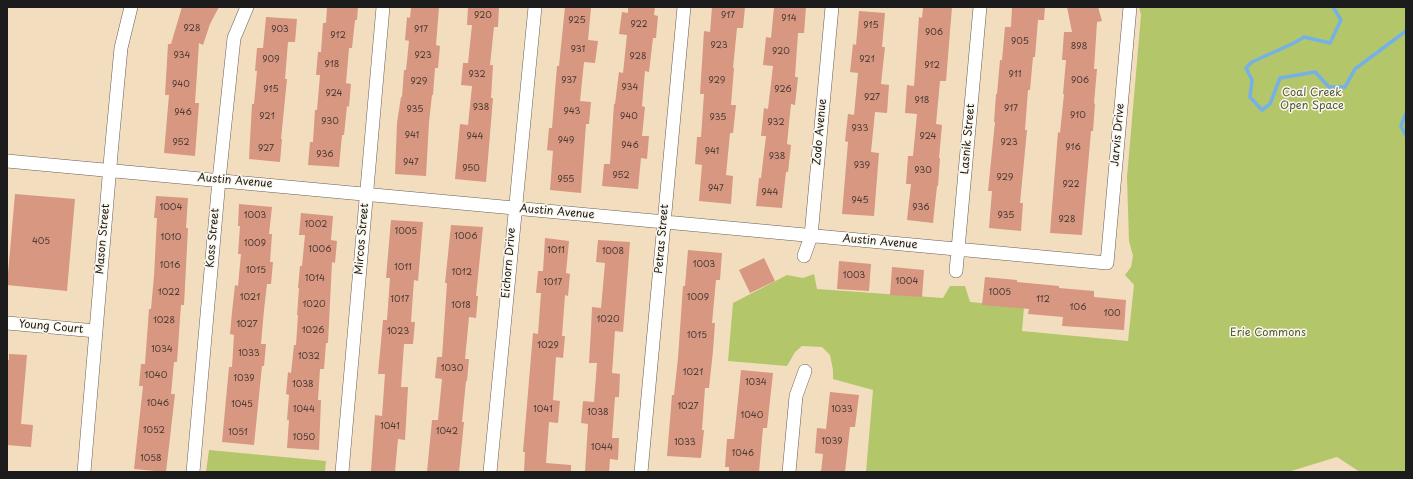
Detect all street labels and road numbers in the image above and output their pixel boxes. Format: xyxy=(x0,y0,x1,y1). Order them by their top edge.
street label: Zodo Avenue xyxy=(811,98,829,166)
street label: Lasnik Street xyxy=(958,103,978,175)
street label: Jarvis Drive xyxy=(1109,103,1127,167)
street label: Austin Avenue xyxy=(197,171,273,191)
street label: Austin Avenue xyxy=(519,202,595,222)
street label: Mason Street xyxy=(93,203,113,275)
street label: Mircos Street xyxy=(352,203,372,275)
street label: Petras Street xyxy=(652,204,672,274)
street label: Koss Street xyxy=(204,208,222,268)
street label: Eichorn Drive xyxy=(499,227,519,299)
street label: Austin Avenue xyxy=(842,232,918,252)
street label: Young Court xyxy=(18,318,84,336)

